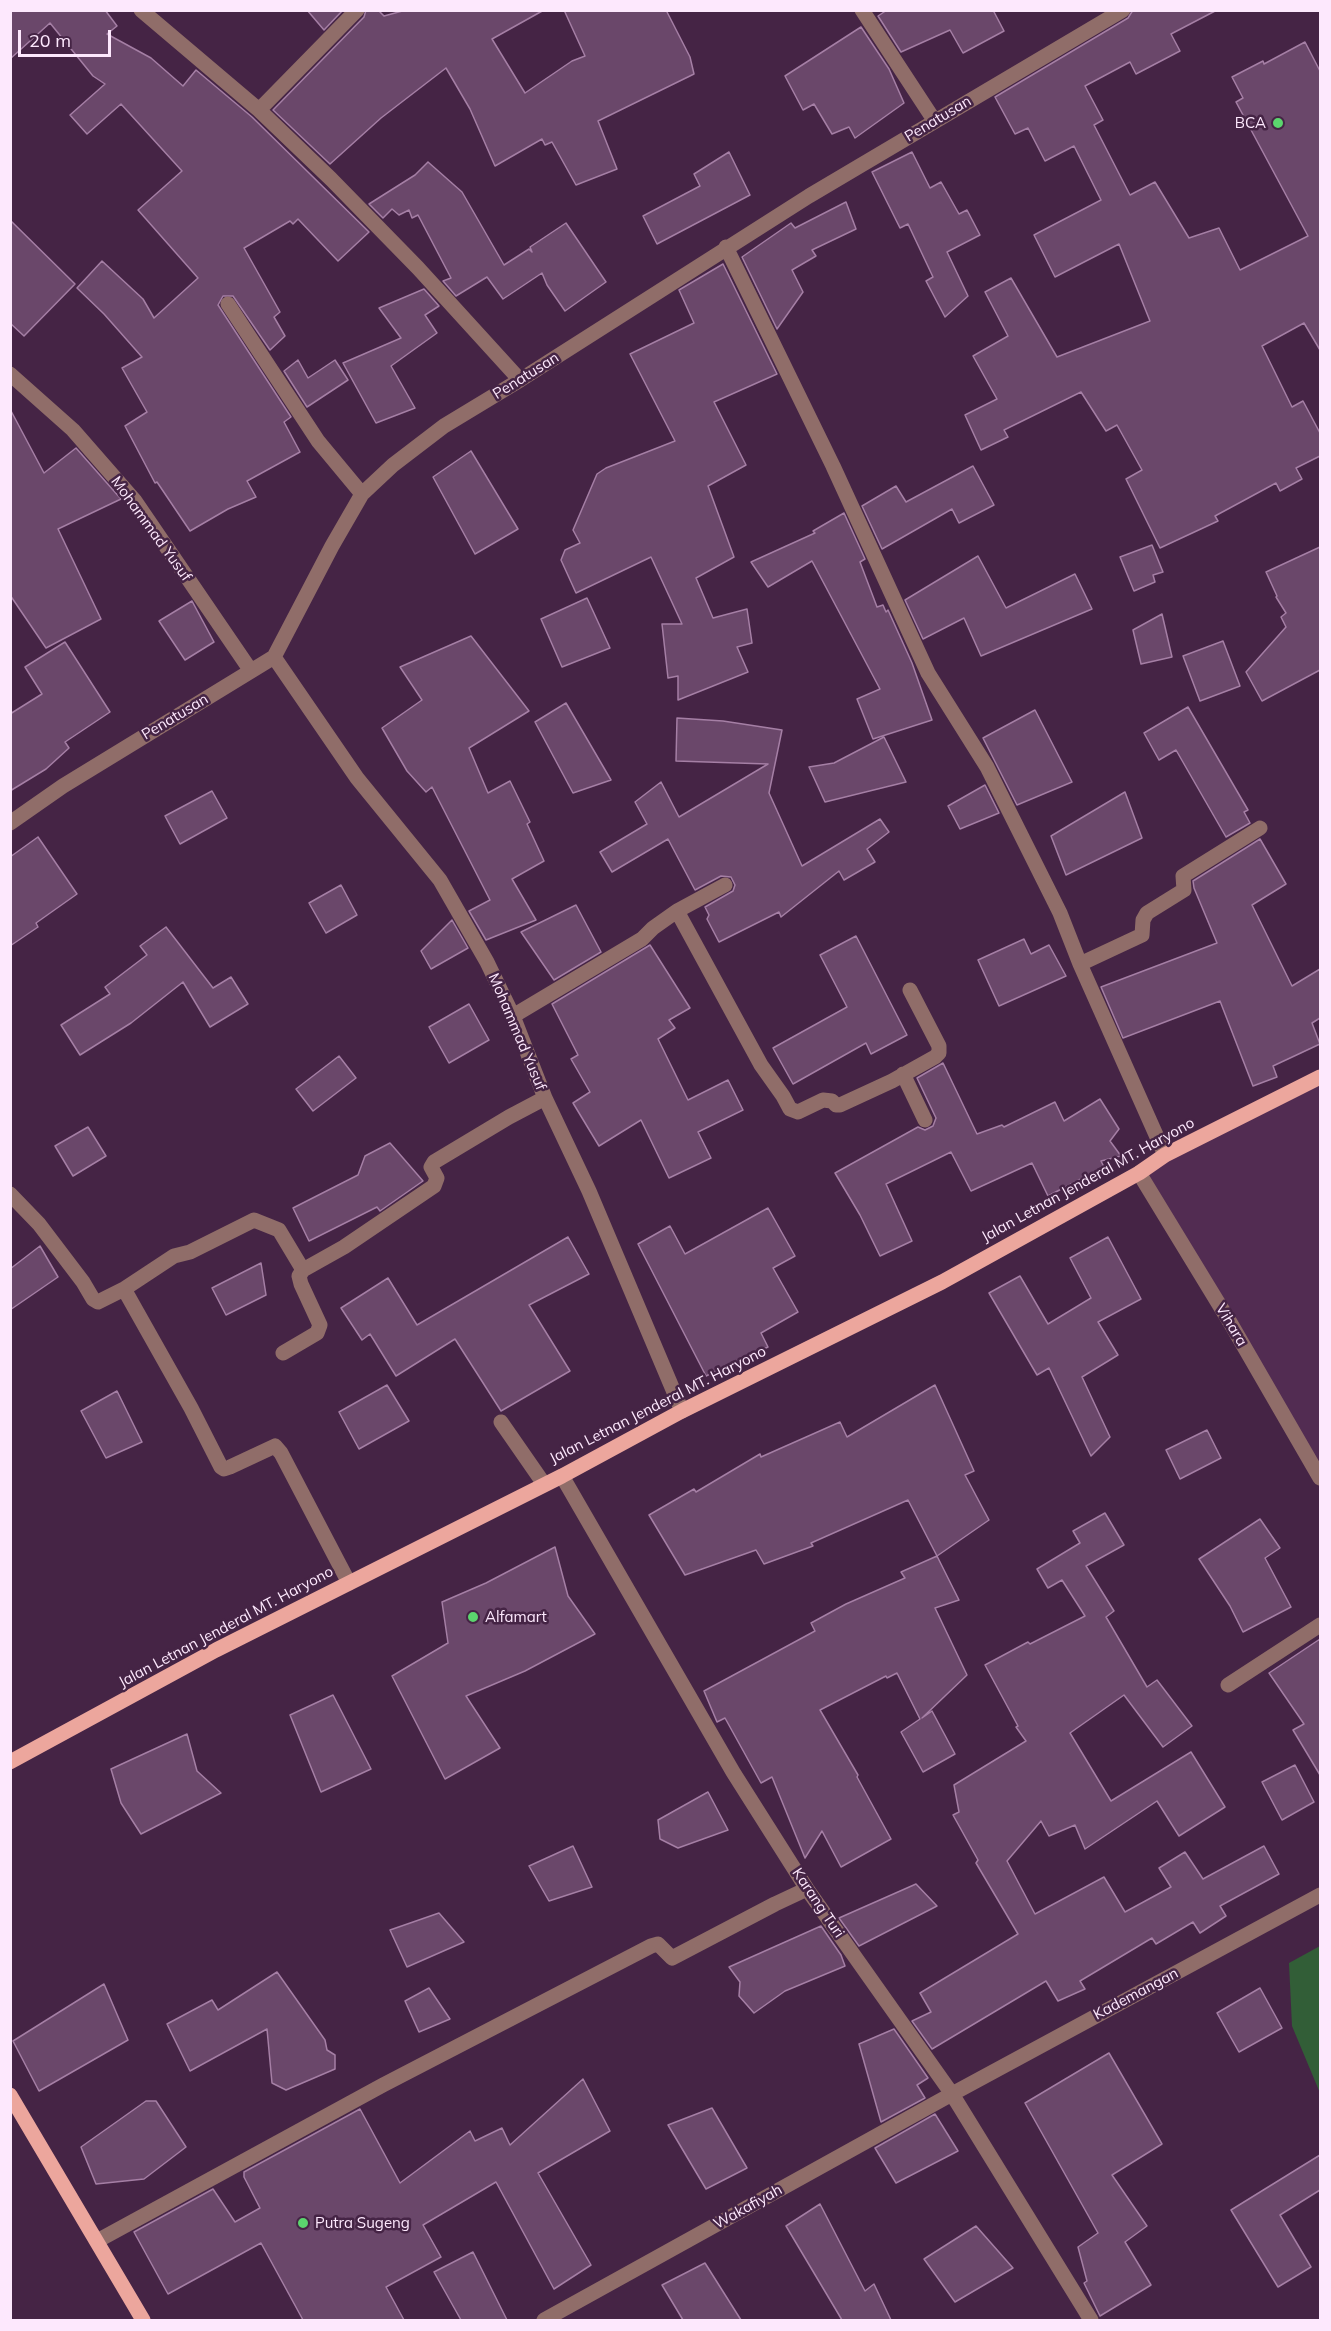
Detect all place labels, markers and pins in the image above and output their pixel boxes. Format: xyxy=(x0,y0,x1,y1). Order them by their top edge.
place label: BCA xyxy=(1235,114,1266,132)
marker: BCA xyxy=(1271,116,1285,130)
place label: Alfamart xyxy=(485,1608,547,1626)
marker: Alfamart xyxy=(466,1610,480,1624)
place label: Putra Sugeng xyxy=(315,2214,410,2232)
marker: Putra Sugeng xyxy=(296,2216,310,2230)

